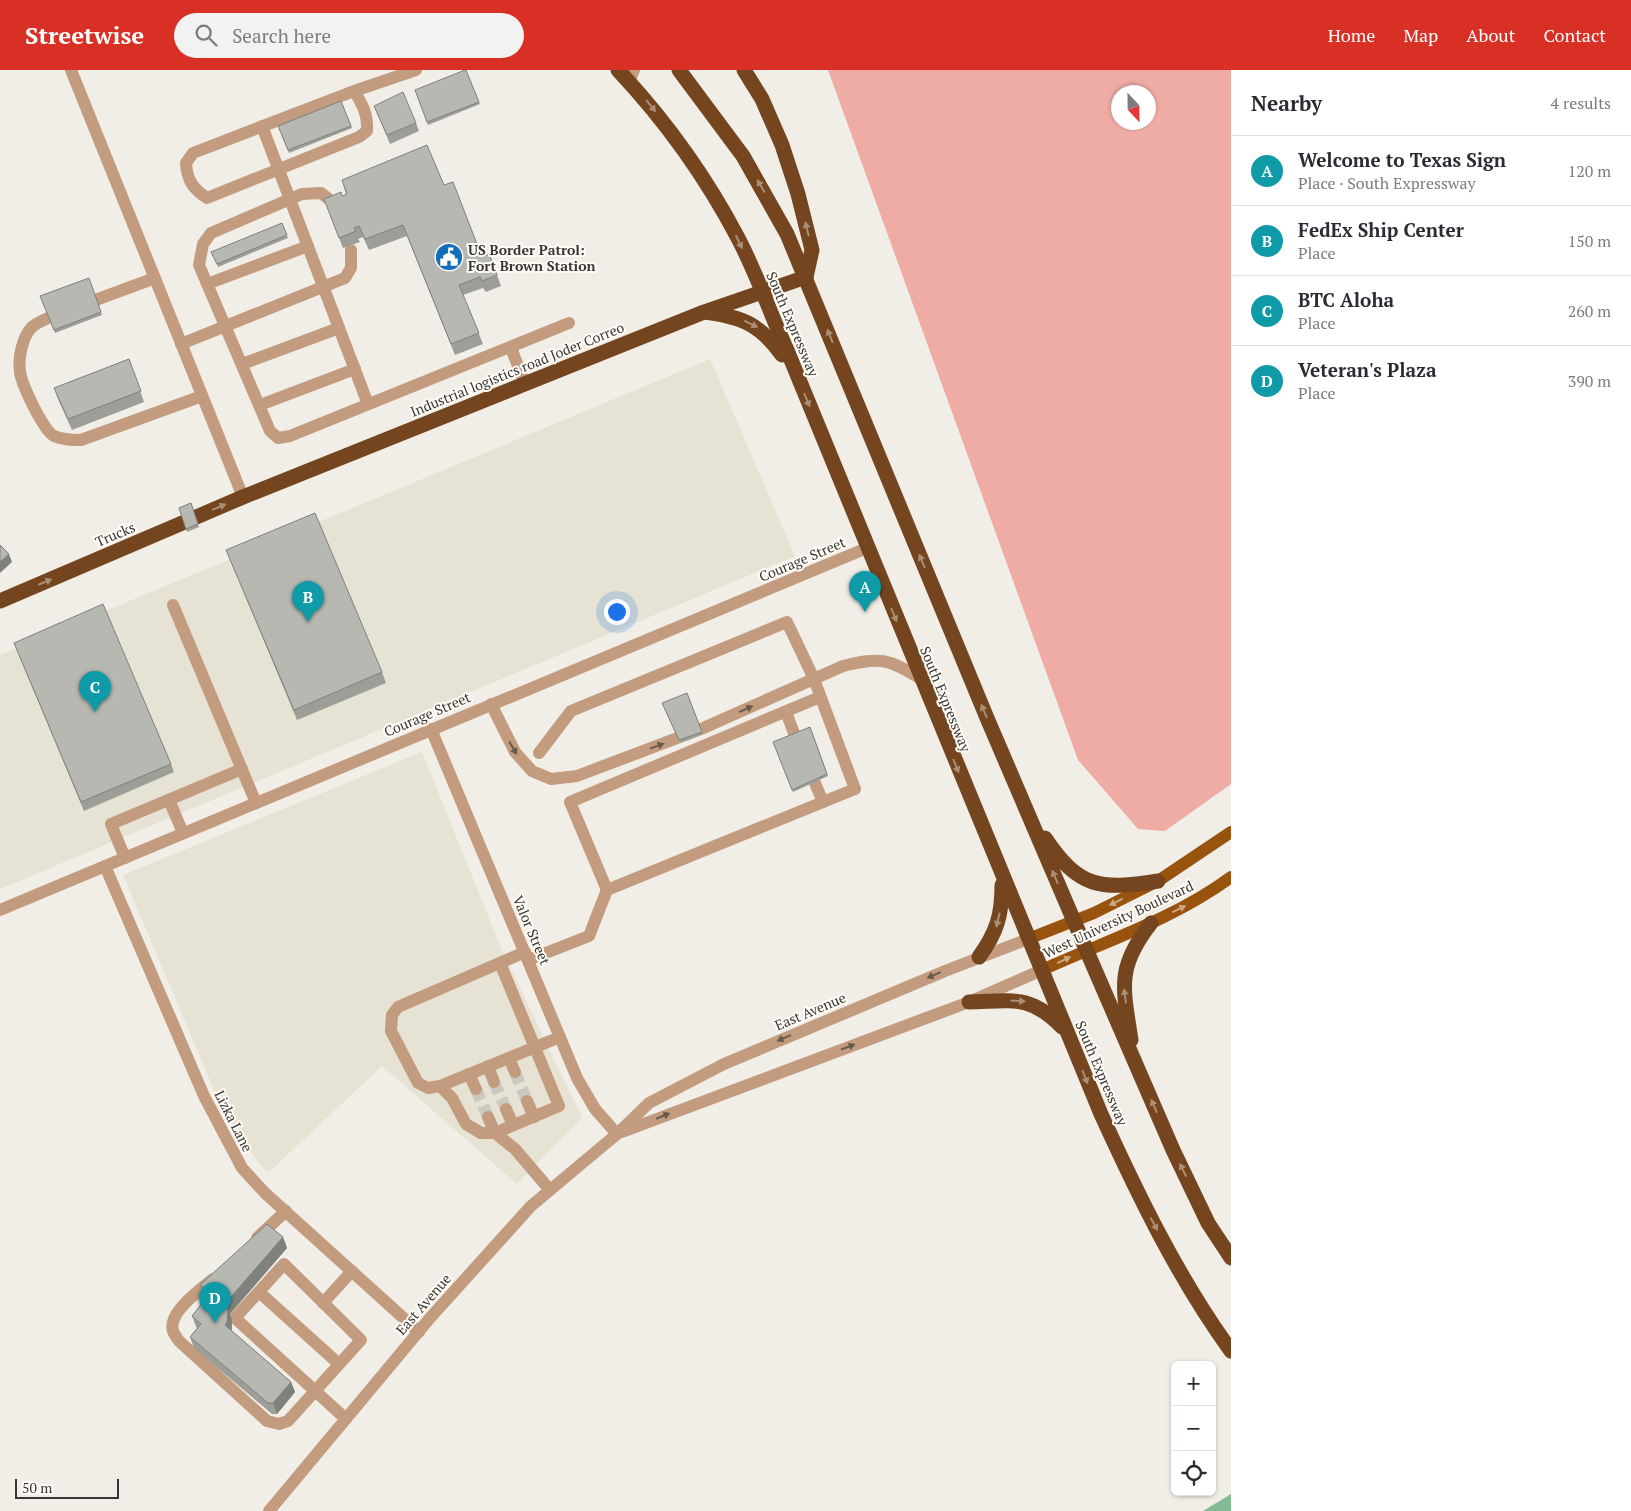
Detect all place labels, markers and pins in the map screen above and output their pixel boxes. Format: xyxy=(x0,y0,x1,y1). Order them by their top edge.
place label: US Border Patrol: Fort Brown Station xyxy=(468,240,596,275)
public building icon: US Border Patrol: Fort Brown Station xyxy=(434,242,464,272)
pin: A xyxy=(849,571,881,612)
pin: B xyxy=(292,581,324,622)
pin: C xyxy=(79,671,111,712)
pin: D xyxy=(199,1282,231,1323)

